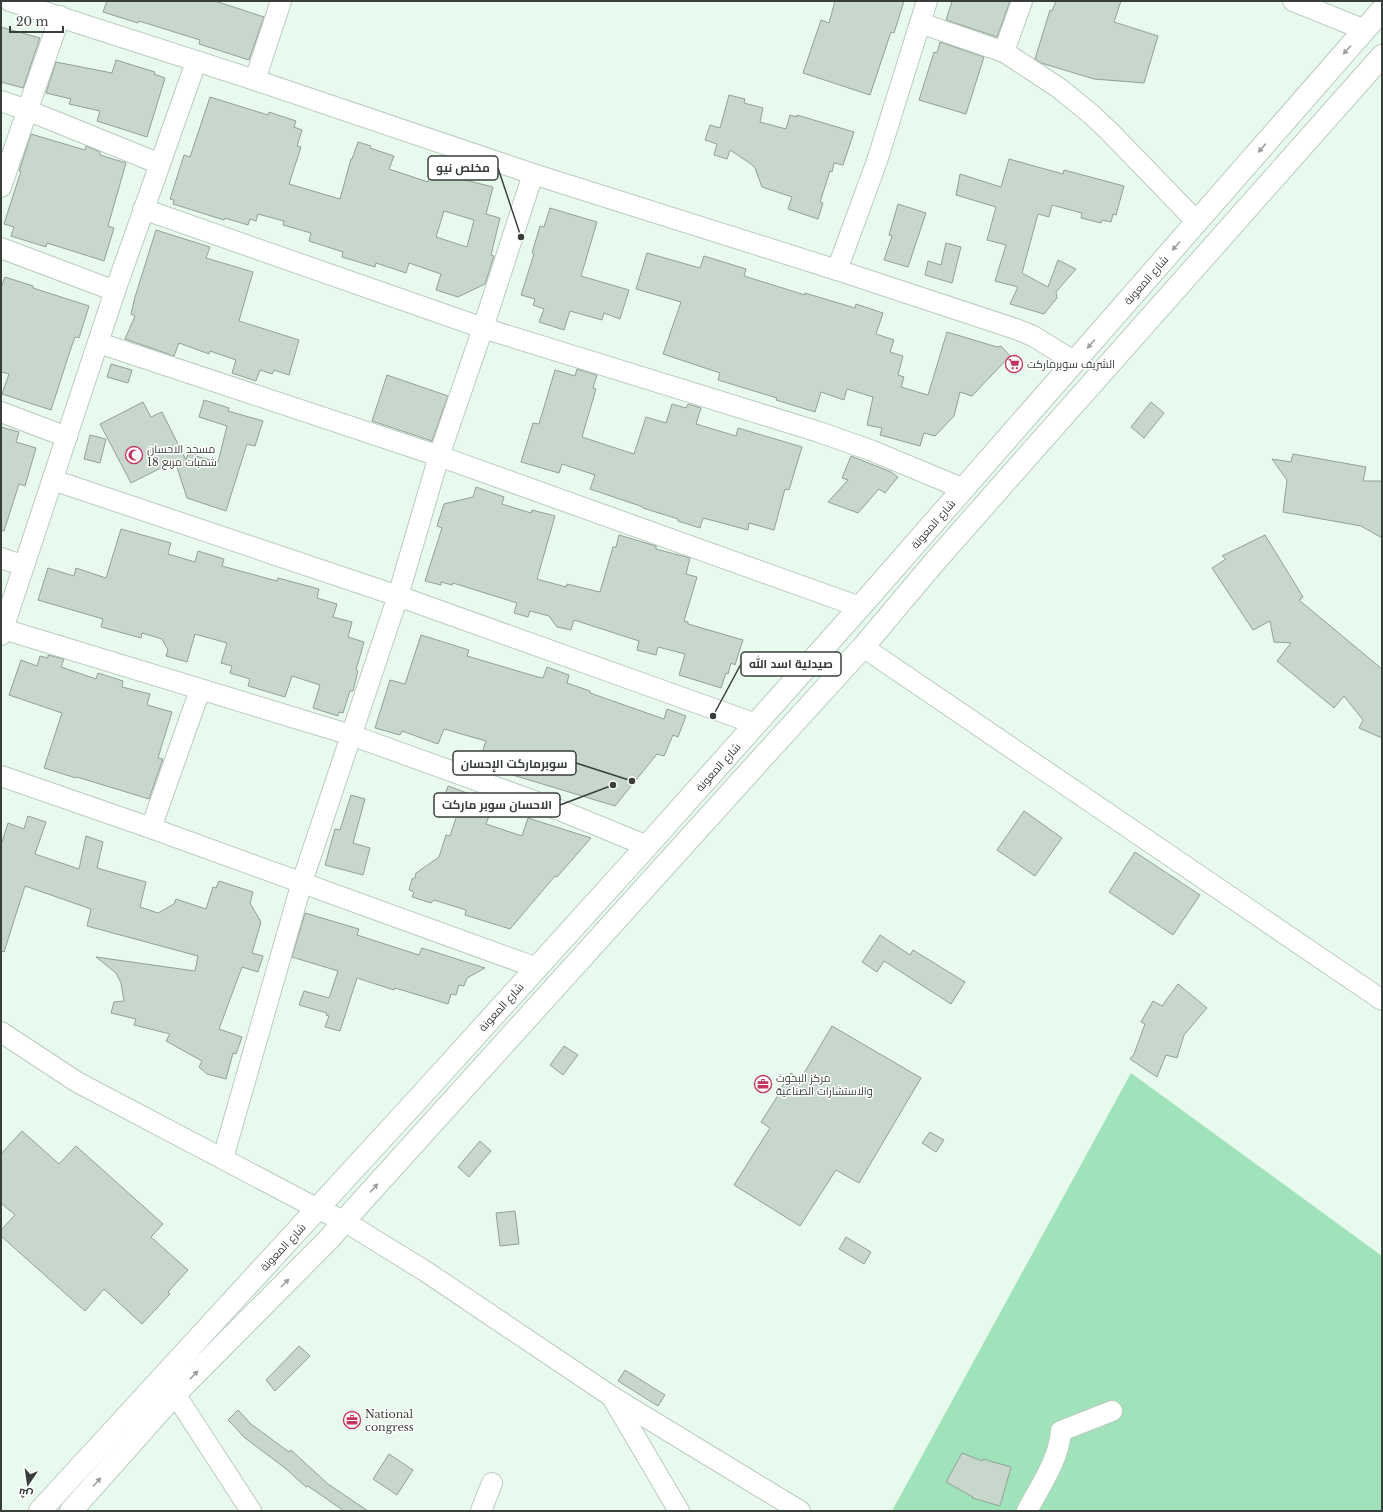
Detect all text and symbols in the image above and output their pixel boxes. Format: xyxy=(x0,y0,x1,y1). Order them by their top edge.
scale bar xyxy=(10,8,63,34)
text: 20 m xyxy=(16,14,48,29)
one-way arrow xyxy=(1342,44,1351,55)
one-way arrow xyxy=(1257,143,1266,153)
callout: مخلص نيو xyxy=(428,156,498,180)
text: مخلص نيو xyxy=(436,160,490,176)
one-way arrow xyxy=(1172,241,1181,251)
street label: شارع المعونة xyxy=(1121,253,1172,308)
one-way arrow xyxy=(1086,338,1095,349)
supermarket icon: الشريف سوبرماركت xyxy=(1004,354,1024,374)
place label: الشريف سوبرماركت xyxy=(1027,357,1115,371)
place label: مسجد الاحسان شمبات مربع 18 xyxy=(147,442,217,470)
mosque icon: مسجد الاحسان شمبات مربع 18 xyxy=(124,445,144,465)
street label: شارع المعونة xyxy=(908,497,959,552)
callout: صيدلية اسد الله xyxy=(741,652,841,676)
text: صيدلية اسد الله xyxy=(749,655,833,671)
street label: شارع المعونة xyxy=(693,740,744,795)
callout: سوبرماركت الإحسان xyxy=(453,751,576,775)
text: سوبرماركت الإحسان xyxy=(461,756,567,772)
callout: الاحسان سوبر ماركت xyxy=(434,793,560,817)
text: الاحسان سوبر ماركت xyxy=(442,797,552,813)
street label: شارع المعونة xyxy=(476,980,527,1035)
place label: مركز البحوث والاستشارات الصناعية xyxy=(776,1071,873,1098)
office icon: مركز البحوث والاستشارات الصناعية xyxy=(753,1074,773,1094)
one-way arrow xyxy=(369,1183,378,1193)
street label: شارع المعونة xyxy=(257,1220,309,1275)
one-way arrow xyxy=(280,1278,290,1288)
one-way arrow xyxy=(189,1370,198,1380)
place label: National congress xyxy=(365,1407,414,1434)
office icon: National congress xyxy=(342,1410,362,1430)
north arrow xyxy=(8,1464,48,1504)
one-way arrow xyxy=(92,1477,102,1487)
text: ش xyxy=(17,1485,34,1502)

